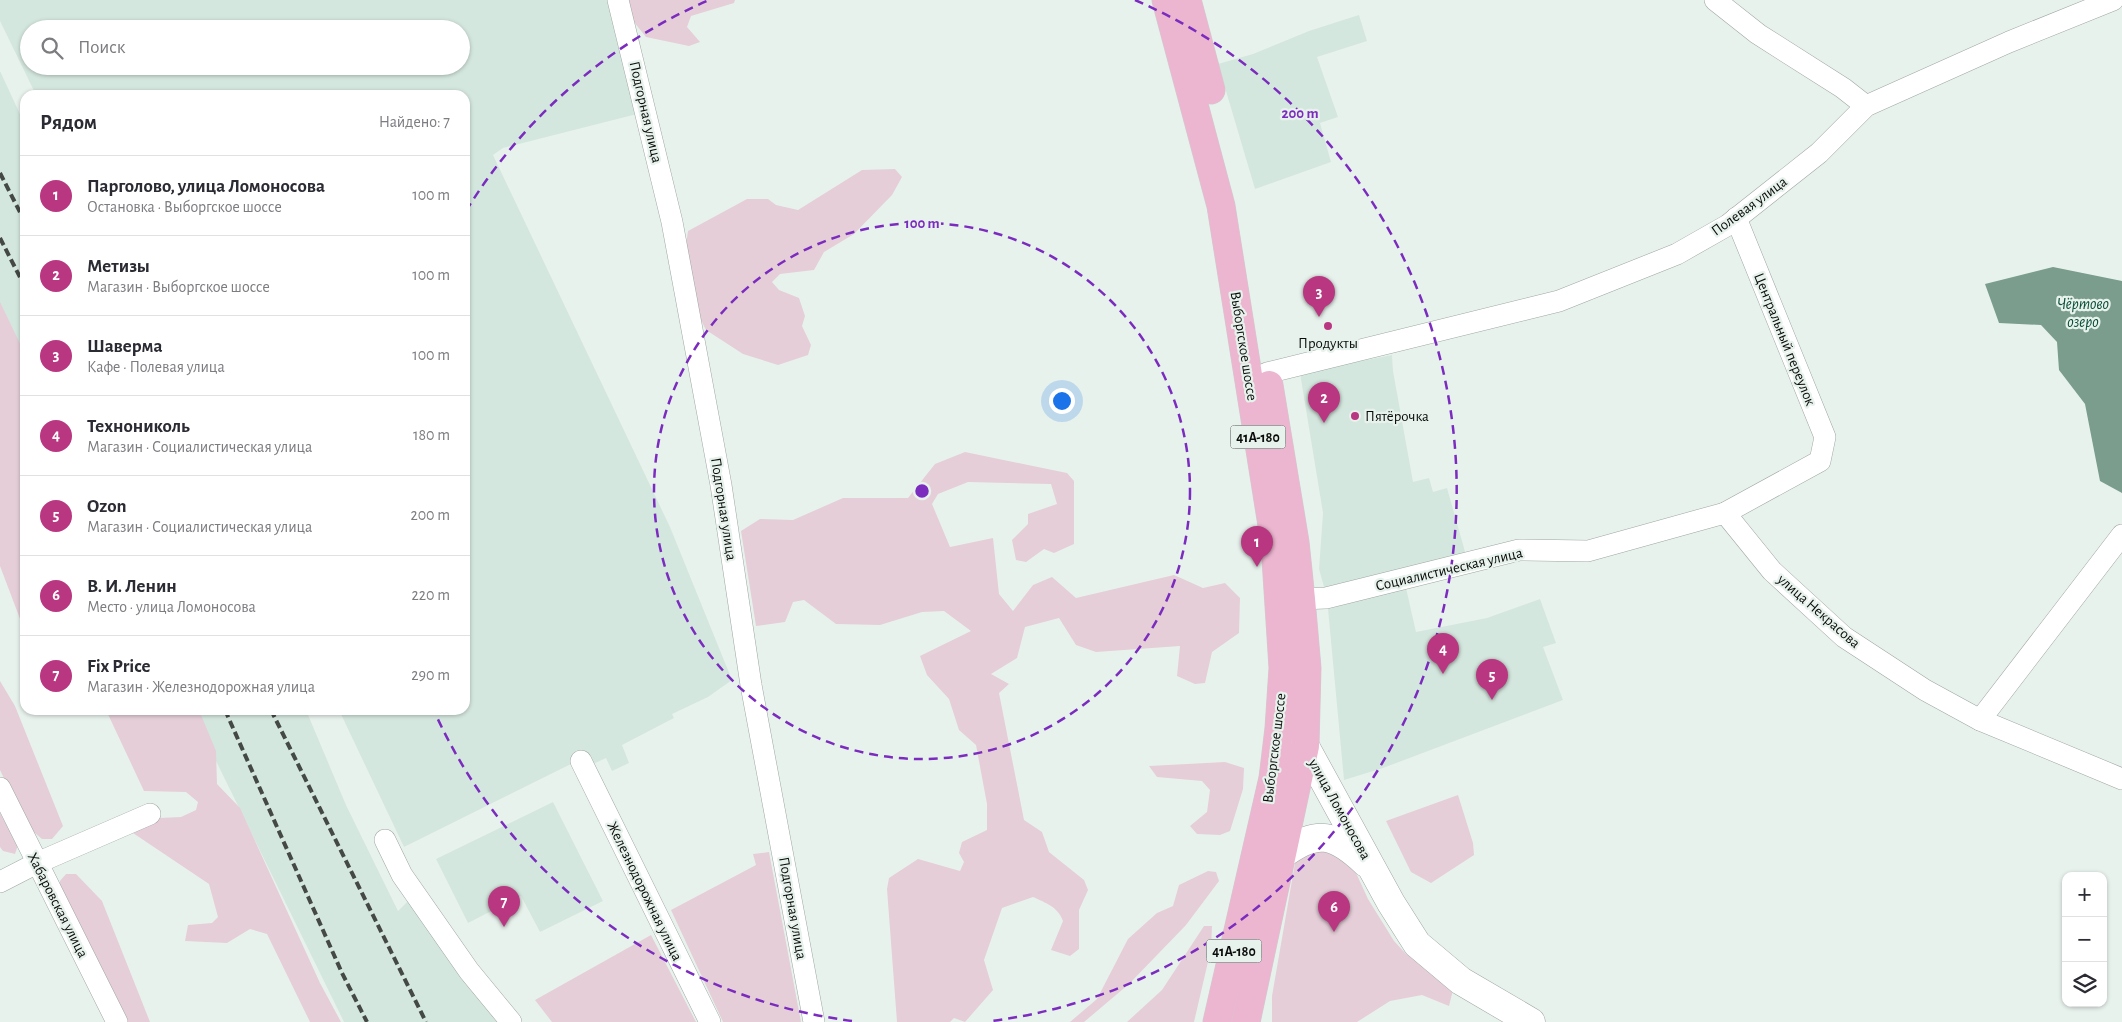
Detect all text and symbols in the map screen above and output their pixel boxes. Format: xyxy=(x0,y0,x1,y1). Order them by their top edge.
search box xyxy=(20,20,470,75)
icon: search xyxy=(38,34,66,62)
text: Поиск xyxy=(78,38,125,57)
street label: Подгорная улица xyxy=(627,60,665,164)
text: 200 m xyxy=(1281,106,1319,121)
text: Рядом xyxy=(40,112,97,133)
text: Найдено: 7 xyxy=(379,114,450,130)
street label: Полевая улица xyxy=(1709,174,1790,239)
text: Парголово, улица Ломоносова xyxy=(87,177,325,196)
text: 1 xyxy=(53,187,59,203)
text: 100 m xyxy=(412,187,450,203)
text: Остановка · Выборгское шоссе xyxy=(87,199,282,215)
text: 100 m xyxy=(904,216,940,231)
text: Метизы xyxy=(87,257,150,276)
text: 2 xyxy=(52,267,60,283)
text: 100 m xyxy=(412,267,450,283)
street label: Центральный переулок xyxy=(1751,271,1818,408)
pin: 3 xyxy=(1303,276,1335,317)
text: Магазин · Выборгское шоссе xyxy=(87,279,270,295)
street label: Выборгское шоссе xyxy=(1227,290,1260,402)
water label: Чёртово озеро xyxy=(2057,296,2109,331)
marker: Продукты xyxy=(1322,320,1334,332)
place label: Продукты xyxy=(1298,336,1358,351)
text: Шаверма xyxy=(87,337,163,356)
text: 3 xyxy=(53,347,59,363)
text: 100 m xyxy=(412,347,450,363)
text: Кафе · Полевая улица xyxy=(87,359,225,375)
pin: 2 xyxy=(1308,382,1340,423)
your location xyxy=(1049,388,1075,414)
place label: Пятёрочка xyxy=(1365,409,1429,424)
marker: Пятёрочка xyxy=(1349,410,1361,422)
text: Технониколь xyxy=(87,417,190,436)
road number: 41А-180 xyxy=(1230,426,1286,448)
text: 4 xyxy=(52,427,60,443)
text: 180 m xyxy=(413,427,450,443)
text: Магазин · Социалистическая улица xyxy=(87,439,312,455)
street label: Подгорная улица xyxy=(708,457,739,562)
centre of rings xyxy=(913,482,931,500)
text: Ozon xyxy=(87,497,126,516)
text: 5 xyxy=(53,507,59,523)
text: 200 m xyxy=(410,507,450,523)
text: Магазин · Социалистическая улица xyxy=(87,519,312,535)
pin: 1 xyxy=(1241,526,1273,567)
street label: Социалистическая улица xyxy=(1374,545,1524,594)
street label: улица Некрасова xyxy=(1774,571,1863,651)
text: В. И. Ленин xyxy=(87,577,177,596)
text: 6 xyxy=(52,587,60,603)
text: 220 m xyxy=(412,587,450,603)
text: Место · улица Ломоносова xyxy=(87,599,256,615)
pin: 4 xyxy=(1427,633,1459,674)
text: Fix Price xyxy=(87,657,150,676)
pin: 5 xyxy=(1476,659,1508,700)
text: 7 xyxy=(53,667,59,683)
text: 290 m xyxy=(411,667,450,683)
text: Магазин · Железнодорожная улица xyxy=(87,679,315,695)
street label: Выборгское шоссе xyxy=(1260,692,1289,804)
street label: улица Ломоносова xyxy=(1305,756,1373,862)
street label: Железнодорожная улица xyxy=(604,819,685,963)
street label: Хабаровская улица xyxy=(25,850,91,960)
street label: Подгорная улица xyxy=(776,856,809,961)
map controls xyxy=(2062,872,2107,1007)
button: + xyxy=(2062,872,2107,917)
pin: 7 xyxy=(488,886,520,927)
pin: 6 xyxy=(1318,891,1350,932)
button: − xyxy=(2062,917,2107,962)
road number: 41А-180 xyxy=(1206,939,1262,962)
button: layers xyxy=(2062,962,2107,1007)

